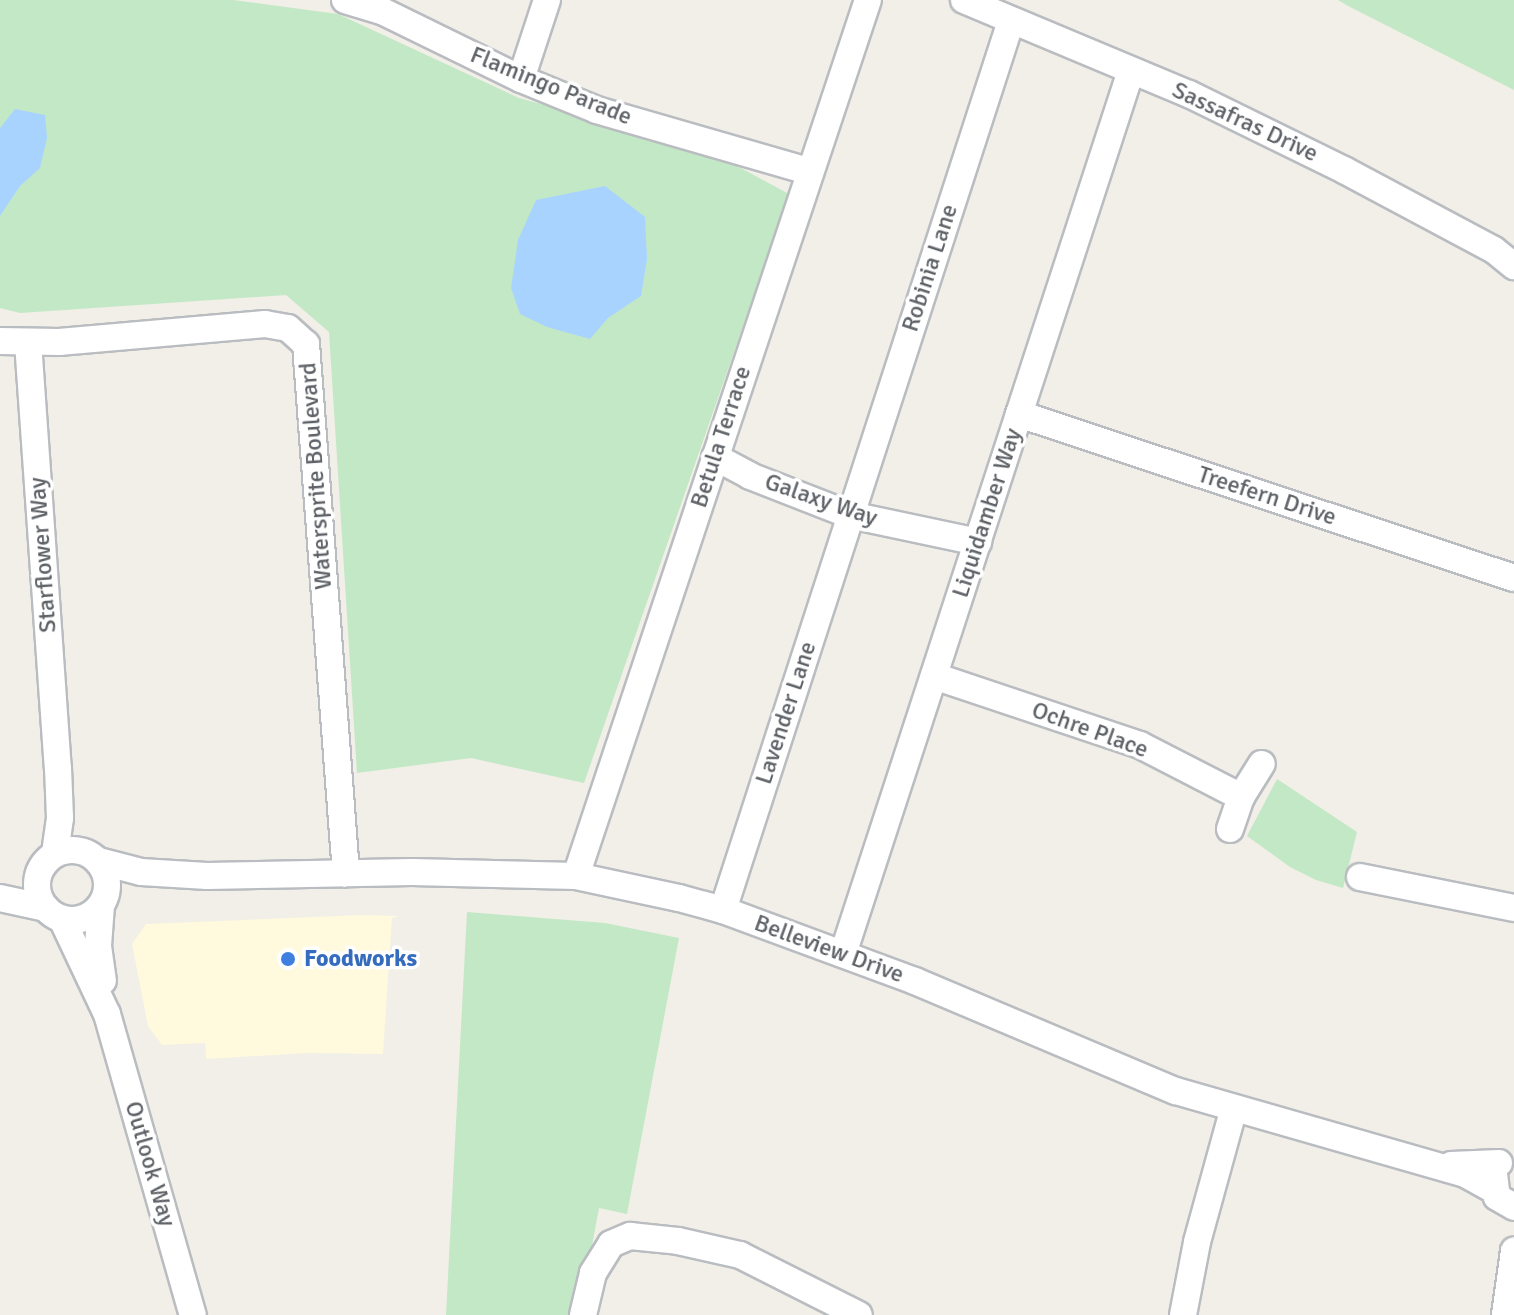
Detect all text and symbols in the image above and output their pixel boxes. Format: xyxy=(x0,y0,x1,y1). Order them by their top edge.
street label: Flamingo Parade xyxy=(466,40,636,132)
street label: Sassafras Drive xyxy=(1168,76,1322,168)
street label: Robinia Lane xyxy=(896,201,964,335)
street label: Watersprite Boulevard xyxy=(294,361,338,591)
street label: Betula Terrace xyxy=(685,363,757,511)
street label: Liquidamber Way xyxy=(946,425,1028,601)
street label: Treefern Drive xyxy=(1194,460,1340,532)
street label: Galaxy Way xyxy=(761,467,881,533)
street label: Starflower Way xyxy=(23,476,63,634)
street label: Lavender Lane xyxy=(749,638,823,788)
street label: Ochre Place xyxy=(1028,696,1152,764)
street label: Belleview Drive xyxy=(750,909,908,989)
place label: Foodworks xyxy=(304,945,417,973)
marker: Foodworks xyxy=(279,950,297,968)
street label: Outlook Way xyxy=(118,1098,182,1230)

